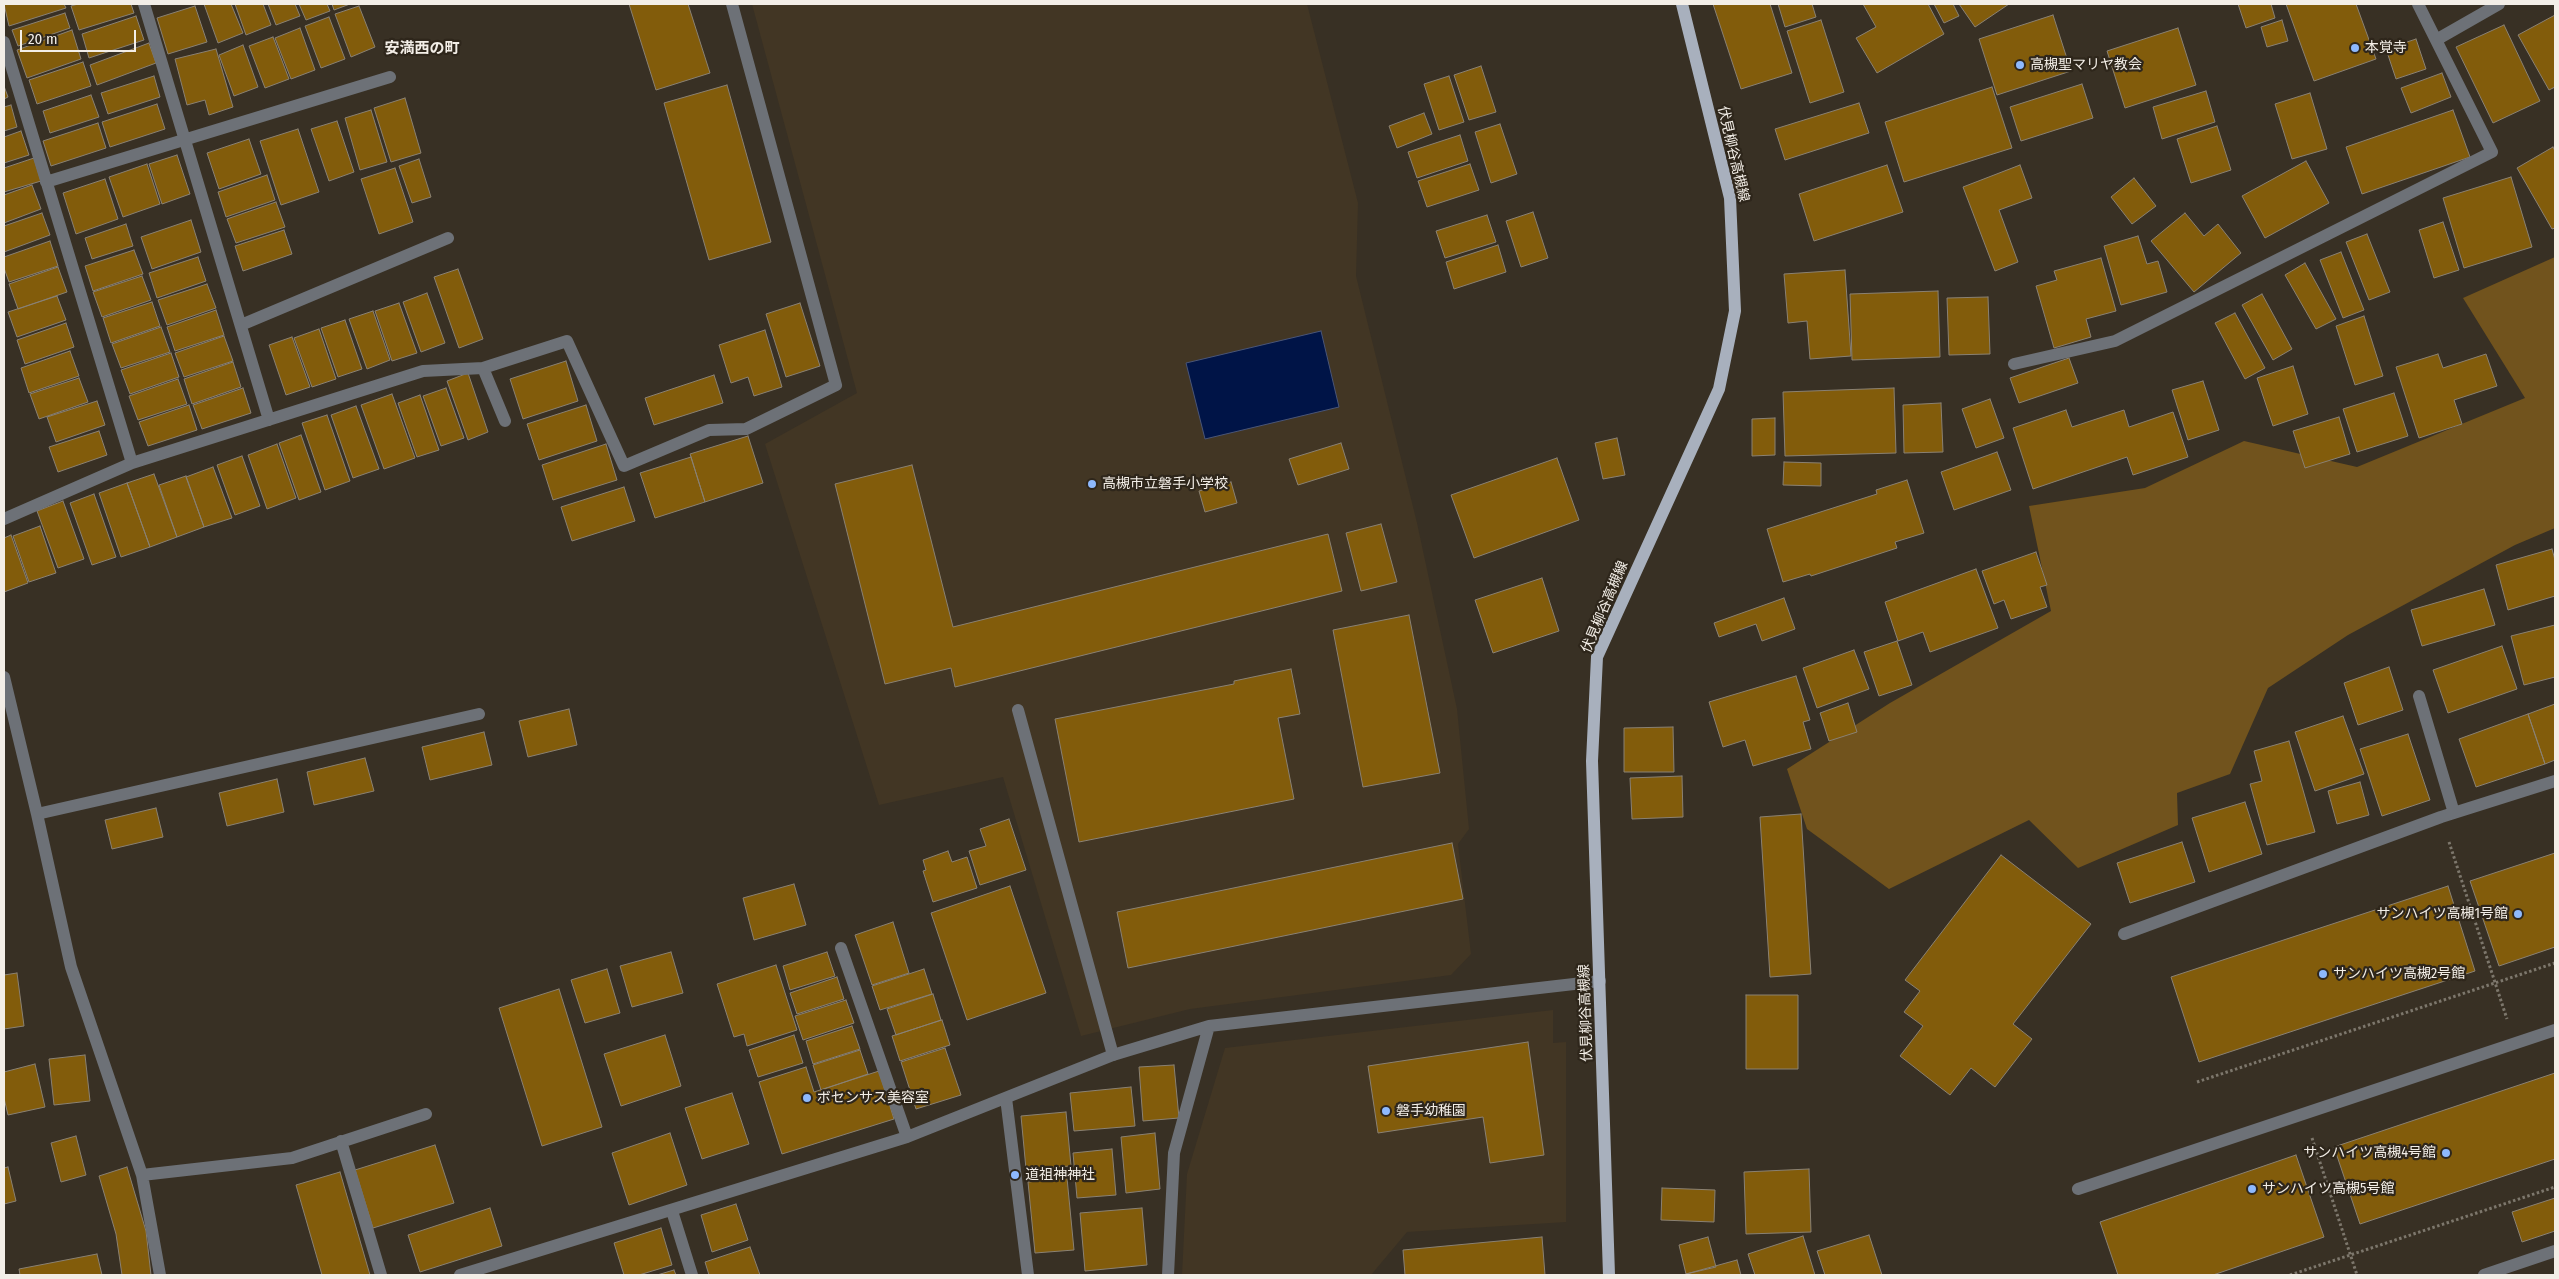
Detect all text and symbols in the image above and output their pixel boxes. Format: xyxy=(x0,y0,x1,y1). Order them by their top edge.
scale bar xyxy=(22,20,139,52)
text: 20 m xyxy=(28,30,58,48)
district label: 安満西の町 xyxy=(385,40,459,58)
place label: 本覚寺 xyxy=(2365,40,2407,56)
marker: 本覚寺 xyxy=(2349,42,2361,54)
place label: 高槻聖マリヤ教会 xyxy=(2030,57,2142,73)
marker: 高槻聖マリヤ教会 xyxy=(2014,59,2026,71)
street label: 伏見柳谷高槻線 xyxy=(1714,104,1752,204)
place label: 高槻市立磐手小学校 xyxy=(1102,476,1228,492)
marker: 高槻市立磐手小学校 xyxy=(1086,478,1098,490)
street label: 伏見柳谷高槻線 xyxy=(1578,559,1632,655)
place label: サンハイツ高槻1号館 xyxy=(2377,906,2508,922)
marker: サンハイツ高槻1号館 xyxy=(2512,908,2524,920)
street label: 伏見柳谷高槻線 xyxy=(1576,964,1596,1062)
place label: サンハイツ高槻2号館 xyxy=(2333,966,2465,982)
marker: サンハイツ高槻2号館 xyxy=(2317,968,2329,980)
place label: ボセンサス美容室 xyxy=(817,1090,929,1106)
marker: ボセンサス美容室 xyxy=(801,1092,813,1104)
place label: 磐手幼稚園 xyxy=(1396,1103,1466,1119)
marker: 磐手幼稚園 xyxy=(1380,1105,1392,1117)
place label: サンハイツ高槻4号館 xyxy=(2303,1145,2436,1161)
marker: サンハイツ高槻4号館 xyxy=(2440,1147,2452,1159)
place label: 道祖神神社 xyxy=(1025,1167,1095,1183)
marker: 道祖神神社 xyxy=(1009,1169,1021,1181)
place label: サンハイツ高槻5号館 xyxy=(2262,1181,2394,1197)
marker: サンハイツ高槻5号館 xyxy=(2246,1183,2258,1195)

